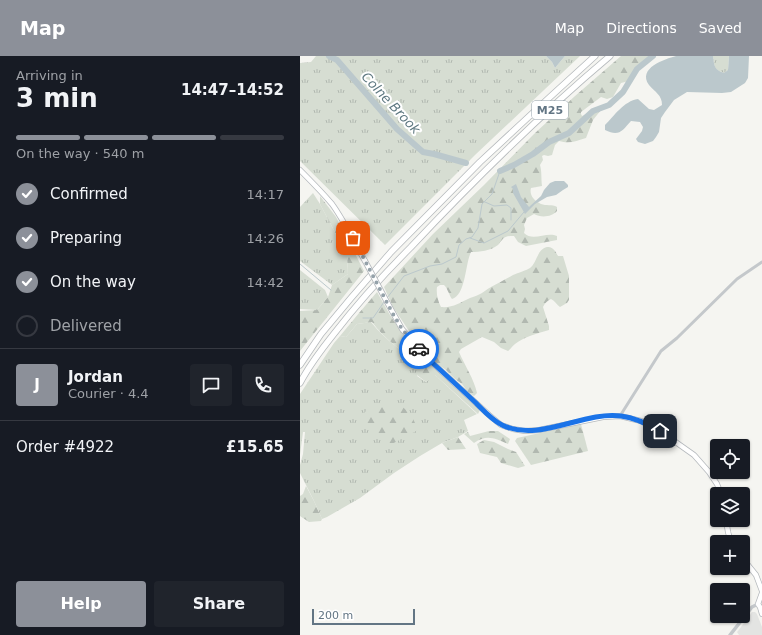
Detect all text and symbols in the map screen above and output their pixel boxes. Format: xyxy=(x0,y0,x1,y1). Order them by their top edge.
text: Map xyxy=(20,17,65,39)
text: Map xyxy=(555,20,584,36)
text: Directions xyxy=(606,20,677,36)
text: Saved xyxy=(699,20,742,36)
text: Arriving in xyxy=(16,68,83,83)
water label: Colne Brook xyxy=(359,69,424,137)
text: 14:47–14:52 xyxy=(181,81,284,99)
text: 3 min xyxy=(16,83,98,113)
road number: M25 xyxy=(532,101,568,119)
text: On the way · 540 m xyxy=(16,146,144,161)
icon: check xyxy=(16,183,38,205)
text: Confirmed xyxy=(50,185,128,203)
text: 14:17 xyxy=(247,187,284,202)
pin xyxy=(336,221,370,255)
icon: check xyxy=(16,227,38,249)
icon: bag xyxy=(342,227,364,249)
text: Preparing xyxy=(50,229,122,247)
text: 14:26 xyxy=(247,231,284,246)
icon: check xyxy=(16,271,38,293)
text: On the way xyxy=(50,273,136,291)
text: 14:42 xyxy=(247,275,284,290)
text: Delivered xyxy=(50,317,122,335)
courier xyxy=(399,329,439,369)
icon: car xyxy=(408,338,430,360)
button: chat xyxy=(190,364,232,406)
button: phone xyxy=(242,364,284,406)
text: Jordan xyxy=(68,368,123,386)
text: J xyxy=(34,376,40,394)
text: Courier · 4.4 xyxy=(68,386,149,401)
pin xyxy=(643,414,677,448)
icon: home xyxy=(649,420,671,442)
text: Order #4922 xyxy=(16,438,114,456)
text: £15.65 xyxy=(226,438,284,456)
map controls xyxy=(710,439,750,623)
button: locate xyxy=(710,439,750,479)
button: layers xyxy=(710,487,750,527)
button: + xyxy=(710,535,750,575)
button: Help xyxy=(16,581,146,627)
button: Share xyxy=(154,581,284,627)
button: − xyxy=(710,583,750,623)
scale bar xyxy=(312,607,415,626)
text: 200 m xyxy=(318,609,353,622)

